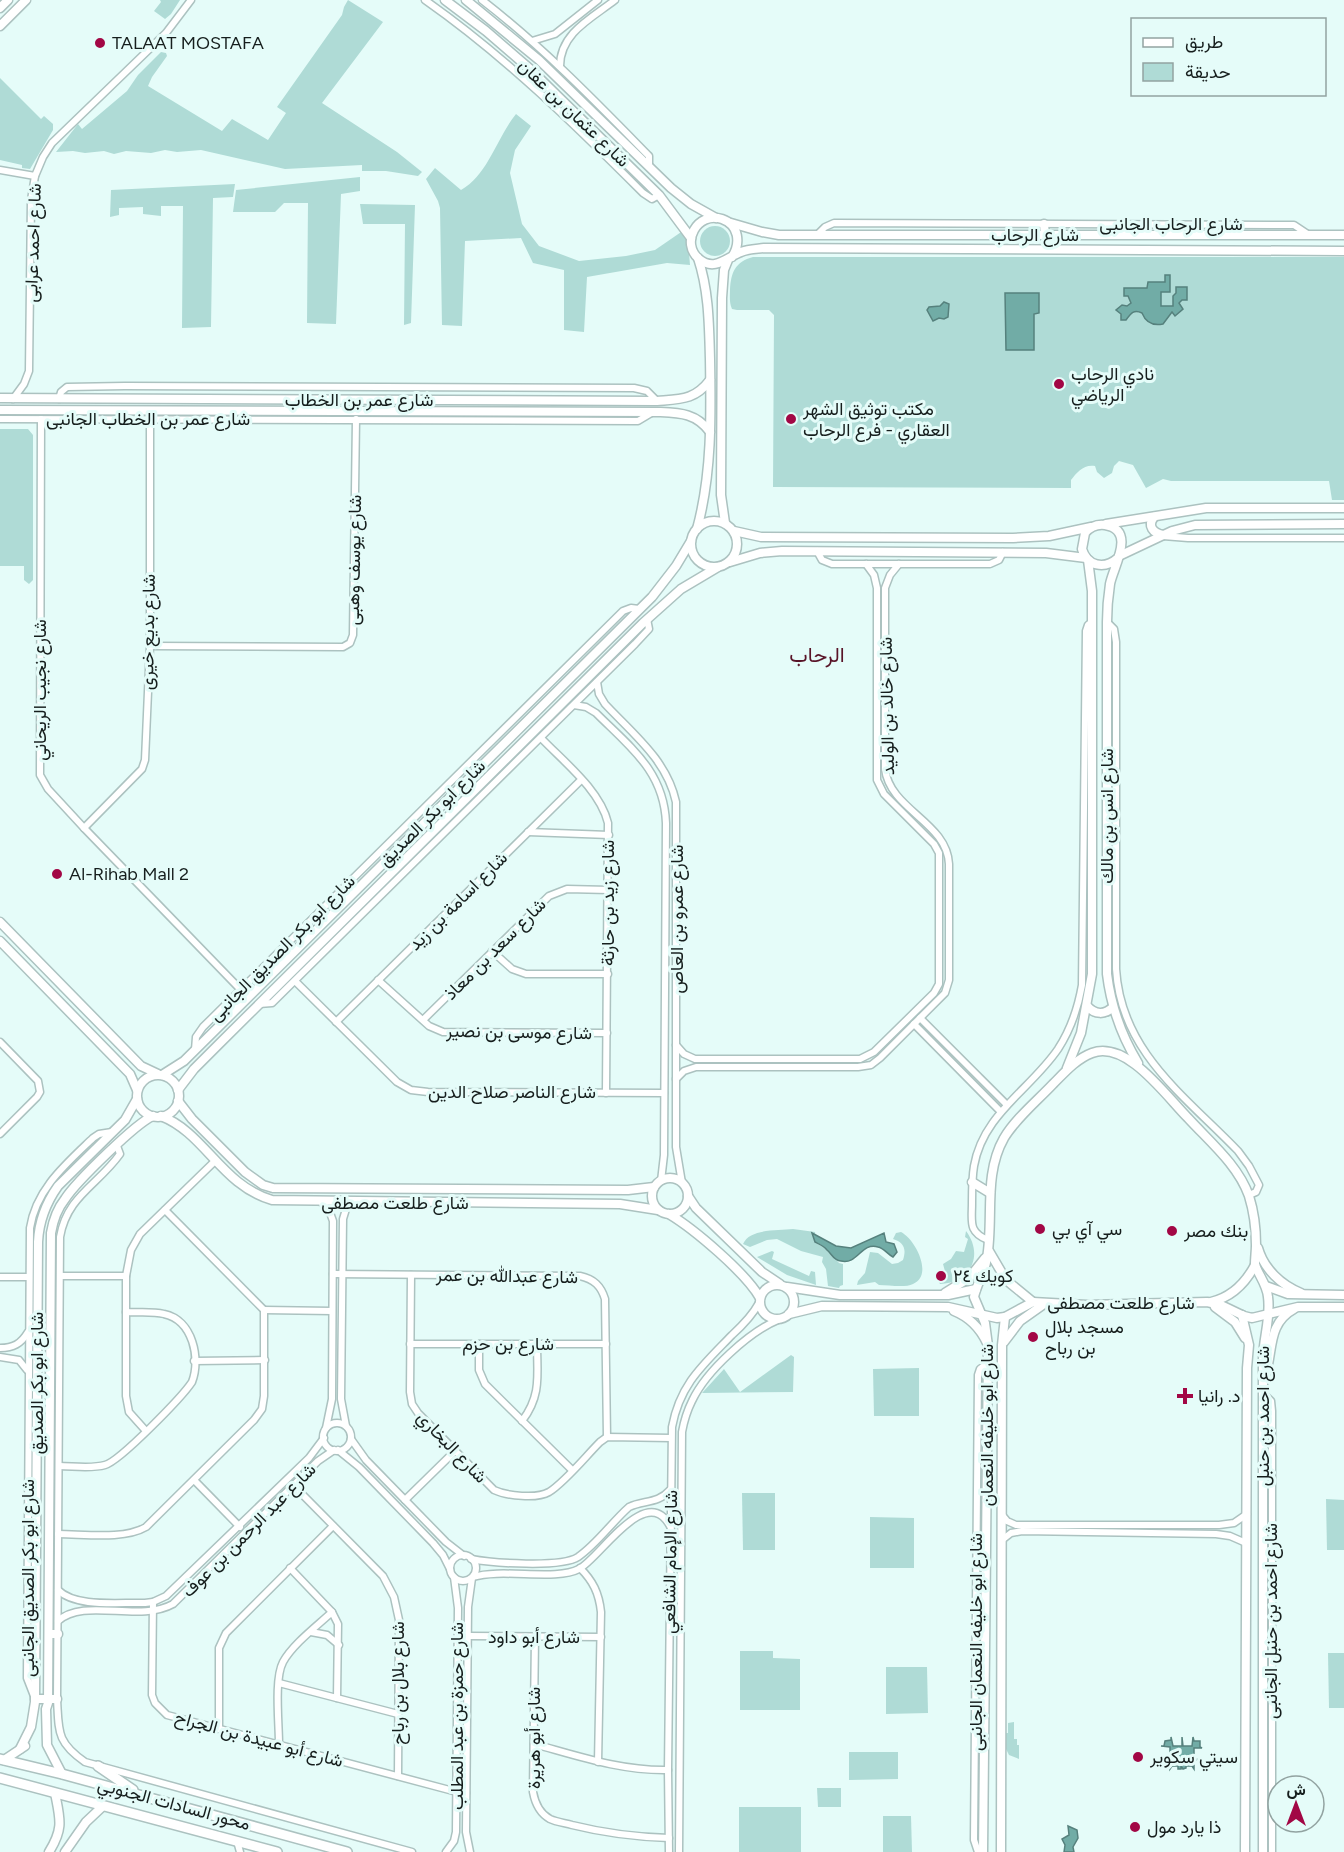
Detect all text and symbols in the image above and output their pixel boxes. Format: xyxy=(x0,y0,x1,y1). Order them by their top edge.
legend xyxy=(1131,18,1326,96)
text: طريق xyxy=(1185,31,1223,53)
place label: TALAAT MOSTAFA xyxy=(112,32,264,54)
marker: TALAAT MOSTAFA xyxy=(93,36,107,50)
street label: شارع عثمان بن عفان xyxy=(513,54,634,172)
text: حديقة xyxy=(1185,61,1231,83)
street label: شارع احمد عرابى xyxy=(20,183,47,303)
street label: شارع الرحاب الجانبى xyxy=(1099,213,1243,236)
street label: شارع الرحاب xyxy=(991,224,1079,247)
place label: نادي الرحاب الرياضي xyxy=(1071,363,1154,410)
marker: نادي الرحاب الرياضي xyxy=(1052,377,1066,391)
street label: شارع عمر بن الخطاب xyxy=(285,389,433,412)
place label: مكتب توثيق الشهر العقاري - فرع الرحاب xyxy=(802,398,950,445)
street label: شارع عمر بن الخطاب الجانبى xyxy=(46,408,250,431)
marker: مكتب توثيق الشهر العقاري - فرع الرحاب xyxy=(784,412,798,426)
street label: شارع يوسف وهبى xyxy=(342,494,367,626)
street label: شارع بديع خيرى xyxy=(136,574,161,690)
street label: شارع نجيب الريحاني xyxy=(29,619,55,761)
street label: شارع خالد بن الوليد xyxy=(875,637,900,775)
district label: الرحاب xyxy=(789,642,845,668)
street label: شارع انس بن مالك xyxy=(1096,748,1119,884)
street label: شارع ابو بكر الصديق xyxy=(374,755,491,872)
street label: شارع زيد بن حارثة xyxy=(597,840,620,966)
street label: شارع عمرو بن العاص xyxy=(666,844,689,994)
street label: شارع اسامة بن زيد xyxy=(404,847,513,956)
place label: Al-Rihab Mall 2 xyxy=(69,863,189,885)
marker: Al-Rihab Mall 2 xyxy=(50,867,64,881)
street label: شارع ابو بكر الصديق الجانبى xyxy=(204,870,360,1026)
street label: شارع سعد بن معاذ xyxy=(439,893,551,1005)
street label: شارع موسى بن نصير xyxy=(445,1020,592,1045)
street label: شارع الناصر صلاح الدين xyxy=(428,1081,596,1104)
street label: شارع طلعت مصطفى xyxy=(321,1192,469,1215)
place label: سي آي بي xyxy=(1052,1218,1122,1244)
place label: بنك مصر xyxy=(1183,1220,1248,1242)
marker: سي آي بي xyxy=(1033,1222,1047,1236)
marker: بنك مصر xyxy=(1165,1224,1179,1238)
street label: شارع عبدالله بن عمر xyxy=(435,1264,578,1289)
place label: كويك ٢٤ xyxy=(953,1265,1013,1287)
marker: كويك ٢٤ xyxy=(934,1269,948,1283)
street label: شارع طلعت مصطفى xyxy=(1047,1292,1195,1315)
street label: شارع ابو بكر الصديق xyxy=(26,1312,49,1454)
place label: مسجد بلال بن رباح xyxy=(1045,1316,1124,1360)
marker: مسجد بلال بن رباح xyxy=(1026,1330,1040,1344)
street label: شارع بن حزم xyxy=(462,1333,554,1356)
street label: شارع ابو خليفه النعمان xyxy=(976,1344,999,1506)
street label: شارع احمد بن حنبل xyxy=(1252,1346,1275,1486)
place label: د. رانيا xyxy=(1198,1385,1240,1407)
marker: د. رانيا xyxy=(1176,1387,1194,1405)
street label: شارع البخاري xyxy=(409,1406,492,1491)
street label: شارع عبد الرحمن بن عوف xyxy=(177,1458,321,1602)
street label: شارع ابو بكر الصديق الجانبى xyxy=(17,1479,40,1677)
street label: شارع الإمام الشافعي xyxy=(658,1490,686,1634)
street label: شارع احمد بن حنبل الجانبى xyxy=(1260,1523,1283,1719)
street label: شارع ابو خليفه النعمان الجانبى xyxy=(965,1533,988,1751)
street label: شارع بلال بن رباح xyxy=(387,1621,410,1745)
street label: شارع حمزة بن عبد المطلب xyxy=(446,1622,469,1810)
street label: شارع أبو داود xyxy=(488,1626,580,1649)
street label: شارع أبو هريرة xyxy=(523,1687,546,1789)
street label: شارع أبو عبيدة بن الجراح xyxy=(172,1706,346,1773)
place label: سيتي سكوير xyxy=(1149,1746,1238,1772)
marker: سيتي سكوير xyxy=(1131,1750,1145,1764)
street label: محور السادات الجنوبي xyxy=(94,1773,253,1839)
north arrow xyxy=(1266,1774,1326,1834)
text: ش xyxy=(1286,1780,1306,1799)
place label: ذا يارد مول xyxy=(1147,1816,1222,1838)
marker: ذا يارد مول xyxy=(1128,1820,1142,1834)

